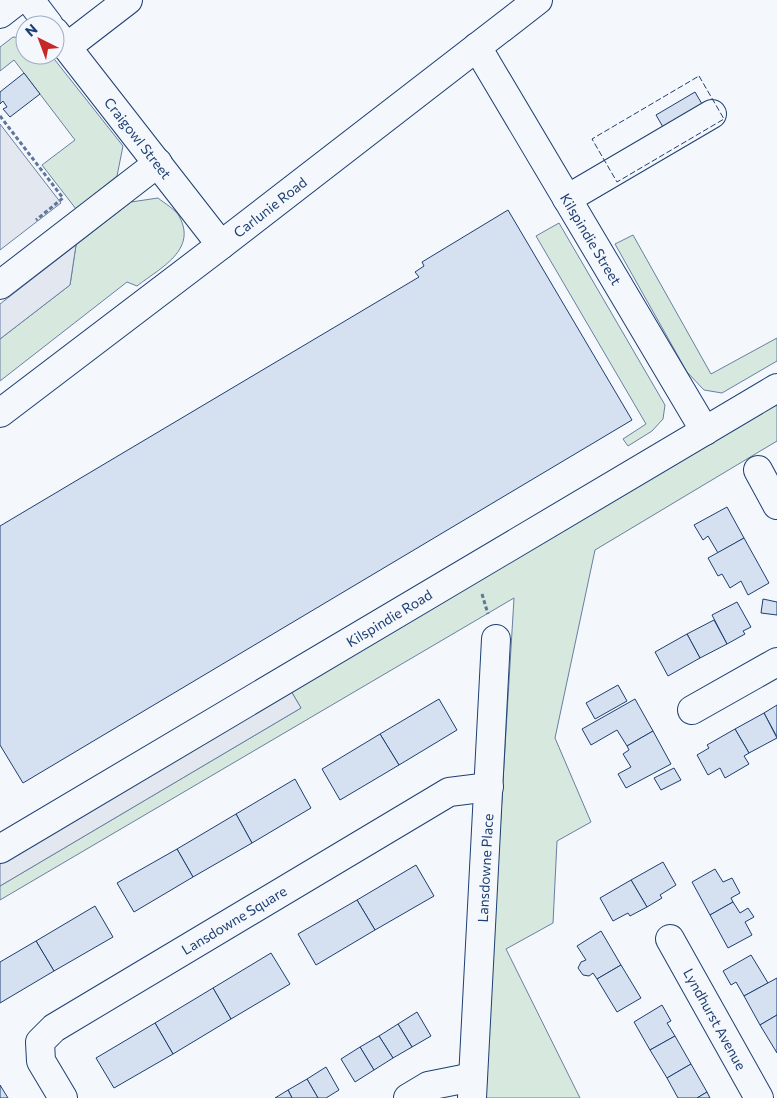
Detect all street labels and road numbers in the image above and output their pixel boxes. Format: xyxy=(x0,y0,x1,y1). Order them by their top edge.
street label: Craigowl Street xyxy=(101,94,175,182)
street label: Carlunie Road xyxy=(230,173,310,241)
street label: Kilspindie Street xyxy=(557,190,625,288)
street label: Kilspindie Road xyxy=(343,586,435,650)
street label: Lansdowne Place xyxy=(474,813,496,923)
street label: Lansdowne Square xyxy=(178,882,290,958)
street label: Lyndhurst Avenue xyxy=(680,965,750,1073)

